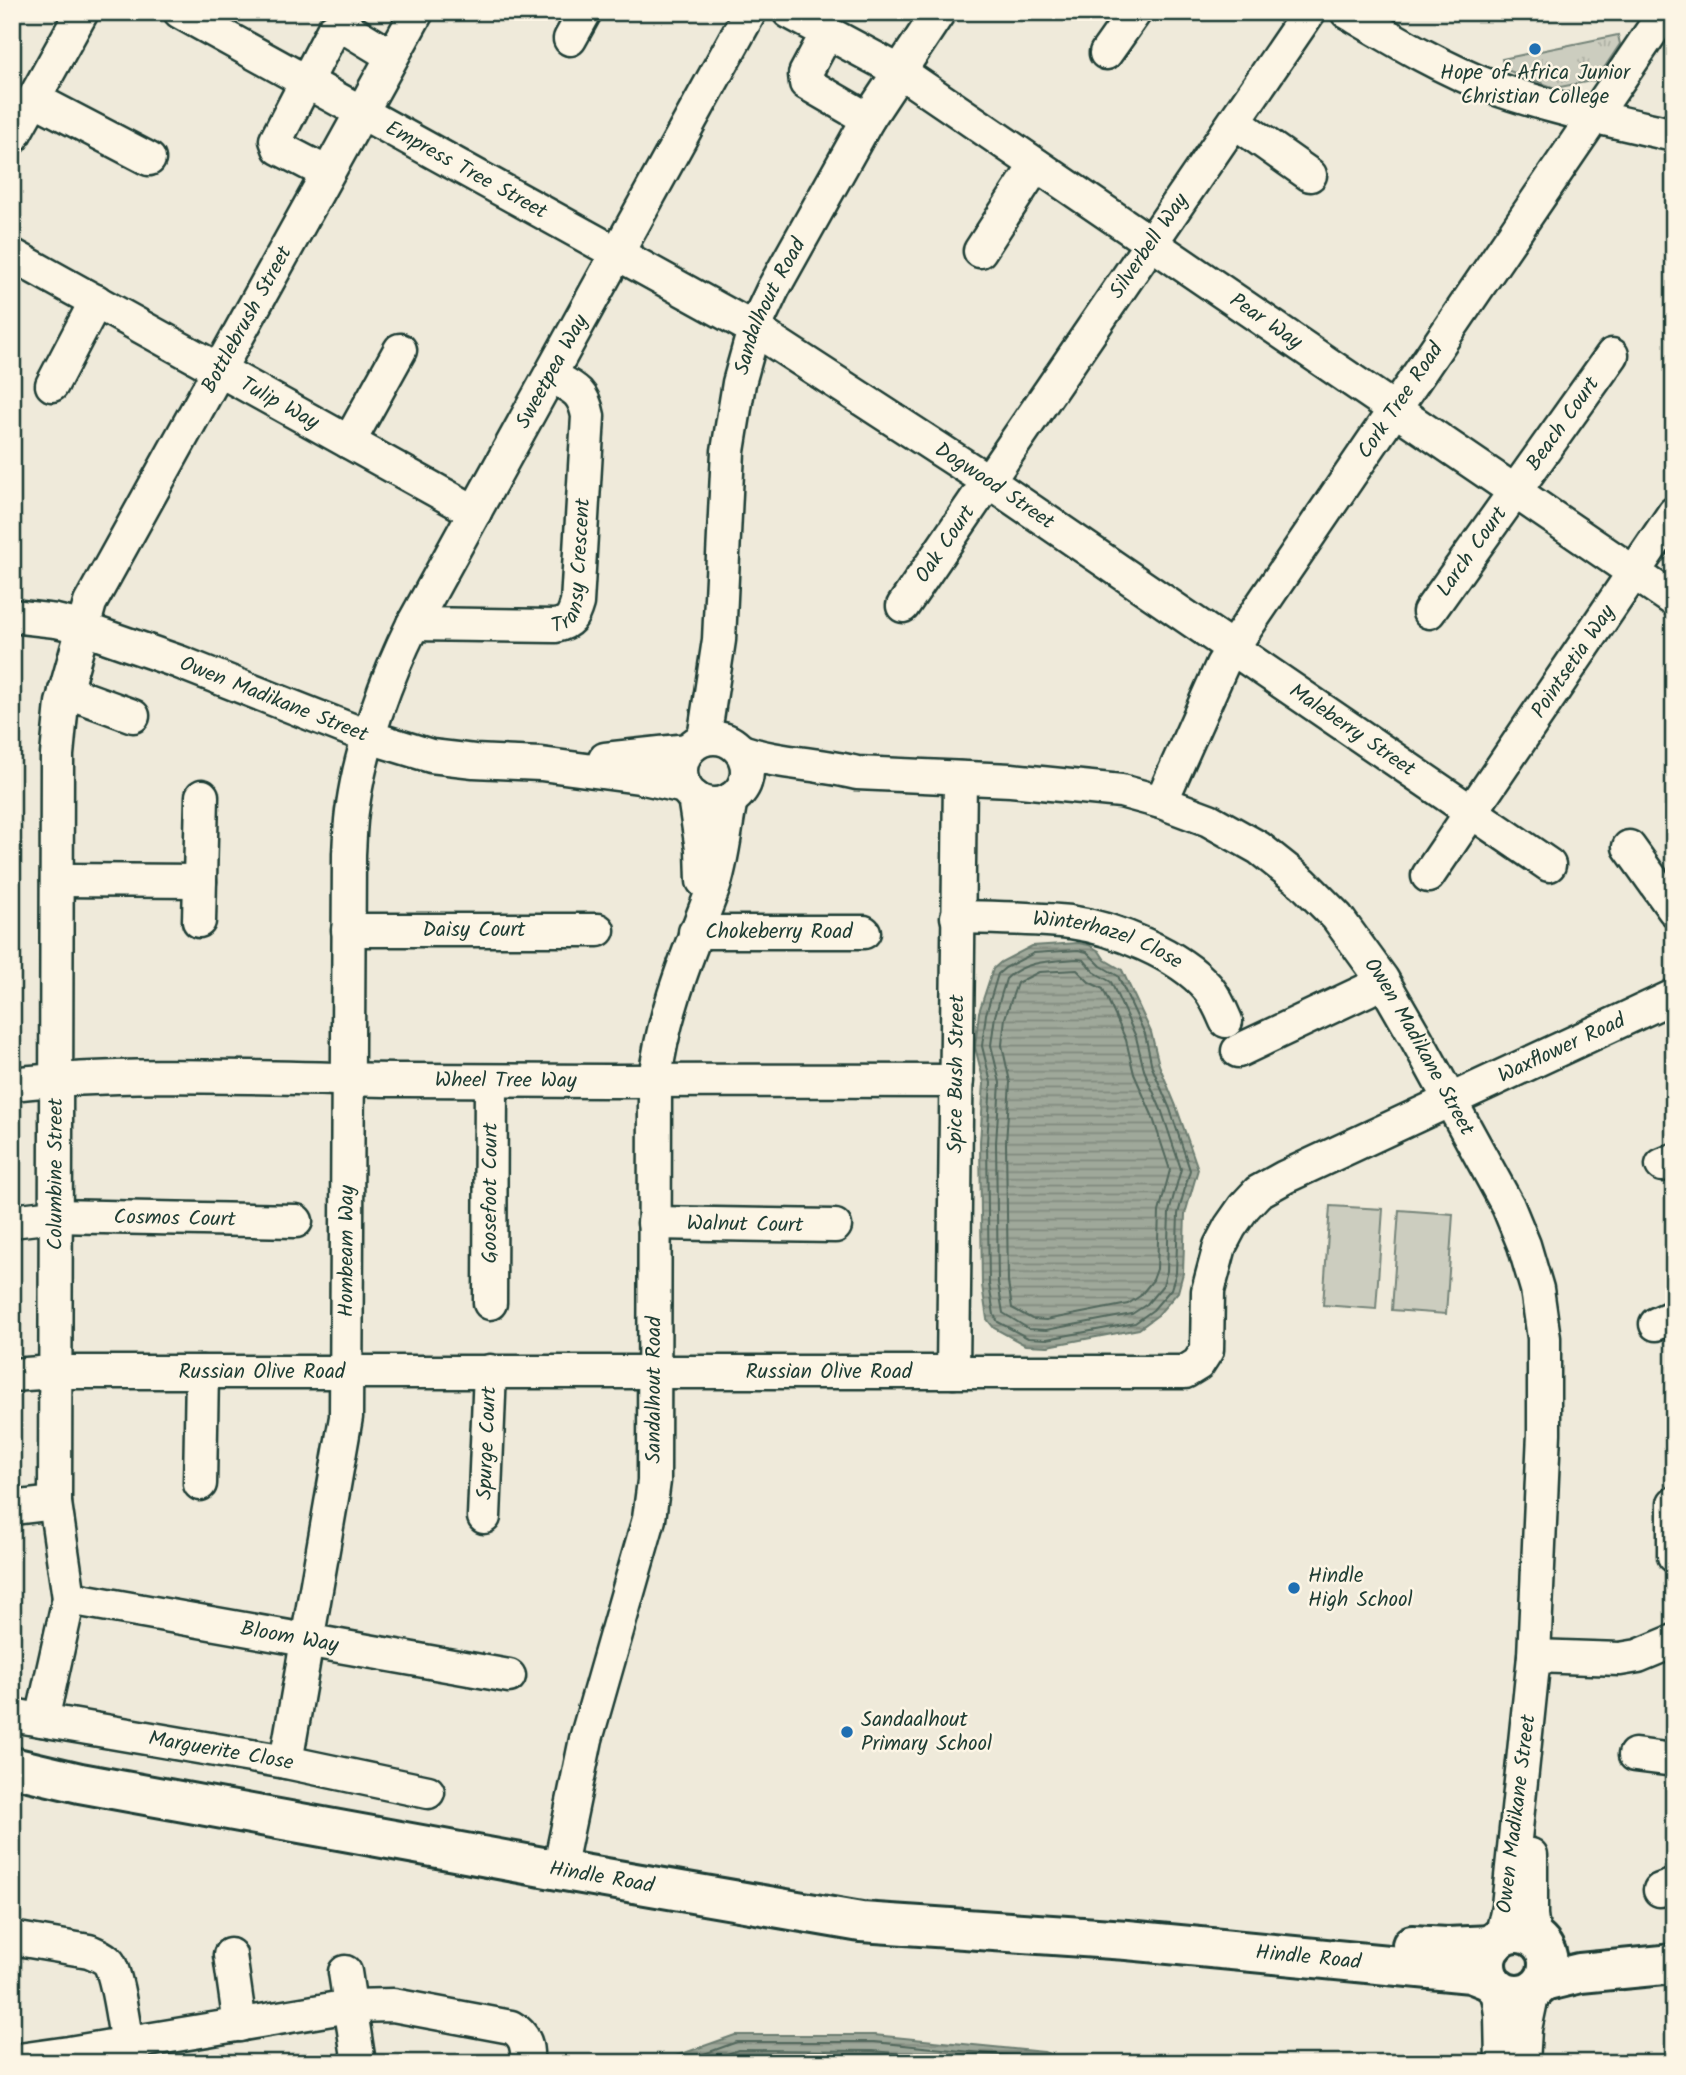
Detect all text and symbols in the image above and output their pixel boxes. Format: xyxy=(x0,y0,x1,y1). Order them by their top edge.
marker: Hope of Africa Junior Christian College xyxy=(1527,41,1543,57)
place label: Hope of Africa Junior Christian College xyxy=(1440,57,1631,114)
street label: Empress Tree Street xyxy=(379,112,554,229)
street label: Silverbell Way xyxy=(1101,186,1197,306)
street label: Sandalhout Road xyxy=(726,232,815,379)
street label: Bottlebrush Street xyxy=(193,239,301,399)
street label: Pear Way xyxy=(1223,285,1309,358)
street label: Sweetpea Way xyxy=(507,308,597,435)
street label: Cork Tree Road xyxy=(1349,335,1452,466)
street label: Tulip Way xyxy=(234,368,325,439)
street label: Beach Court xyxy=(1518,369,1609,478)
street label: Dogwood Street xyxy=(928,434,1062,539)
street label: Transy Crescent xyxy=(548,496,600,643)
street label: Oak Court xyxy=(907,498,984,590)
street label: Larch Court xyxy=(1428,499,1516,604)
street label: Pointsetia Way xyxy=(1523,598,1624,725)
street label: Owen Madikane Street xyxy=(175,647,374,752)
street label: Maleberry Street xyxy=(1282,675,1423,786)
street label: Winterhazel Close xyxy=(1032,903,1190,978)
street label: Daisy Court xyxy=(423,914,526,947)
street label: Chokeberry Road xyxy=(705,916,853,949)
street label: Owen Madikane Street xyxy=(1355,951,1483,1142)
street label: Spice Bush Street xyxy=(939,994,974,1154)
street label: Waxflower Road xyxy=(1492,1004,1631,1092)
street label: Wheel Tree Way xyxy=(435,1064,577,1097)
street label: Columbine Street xyxy=(39,1097,73,1250)
street label: Goosefoot Court xyxy=(474,1122,507,1264)
street label: Hombeam Way xyxy=(330,1185,364,1317)
street label: Cosmos Court xyxy=(113,1201,237,1236)
street label: Walnut Court xyxy=(686,1207,804,1242)
street label: Sandalhout Road xyxy=(638,1316,671,1464)
street label: Russian Olive Road xyxy=(179,1356,346,1389)
street label: Russian Olive Road xyxy=(746,1356,913,1389)
street label: Spurge Court xyxy=(468,1385,506,1500)
place label: Hindle High School xyxy=(1308,1560,1413,1617)
marker: Hindle High School xyxy=(1286,1580,1302,1596)
street label: Bloom Way xyxy=(238,1612,341,1662)
place label: Sandaalhout Primary School xyxy=(861,1704,992,1761)
street label: Owen Madikane Street xyxy=(1488,1712,1546,1915)
street label: Marguerite Close xyxy=(146,1722,297,1780)
marker: Sandaalhout Primary School xyxy=(839,1724,855,1740)
street label: Hindle Road xyxy=(547,1852,657,1903)
street label: Hindle Road xyxy=(1254,1936,1363,1979)

